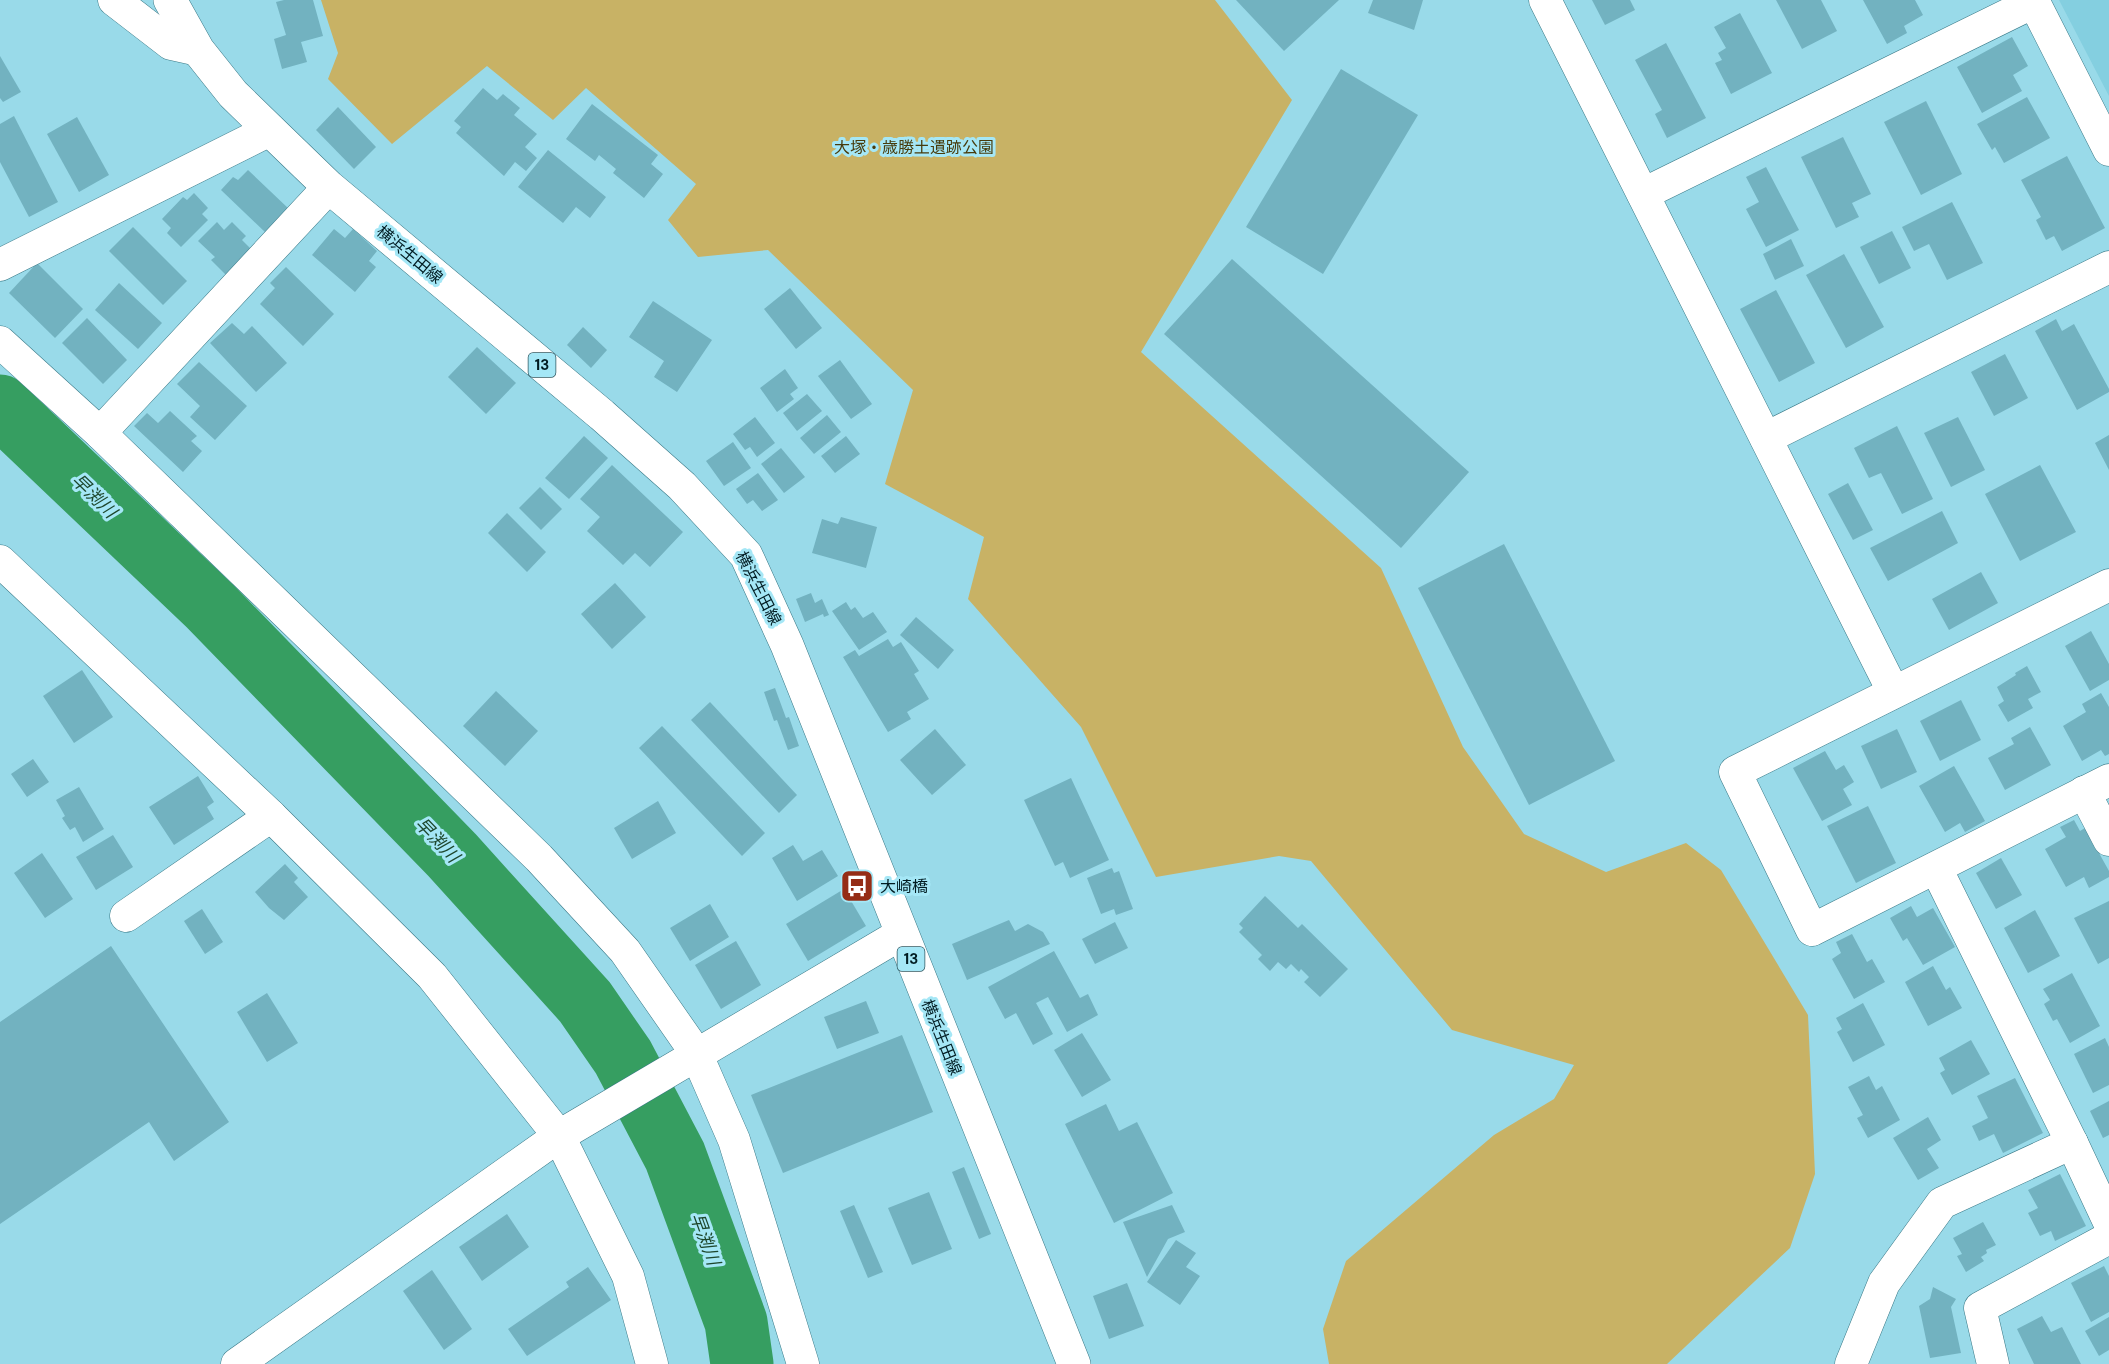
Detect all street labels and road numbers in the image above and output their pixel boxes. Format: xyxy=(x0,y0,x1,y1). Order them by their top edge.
street label: 横浜生田線 xyxy=(372,221,447,288)
road number: 13 xyxy=(528,353,556,377)
street label: 横浜生田線 xyxy=(731,548,786,629)
road number: 13 xyxy=(898,947,924,971)
street label: 横浜生田線 xyxy=(917,996,966,1078)

